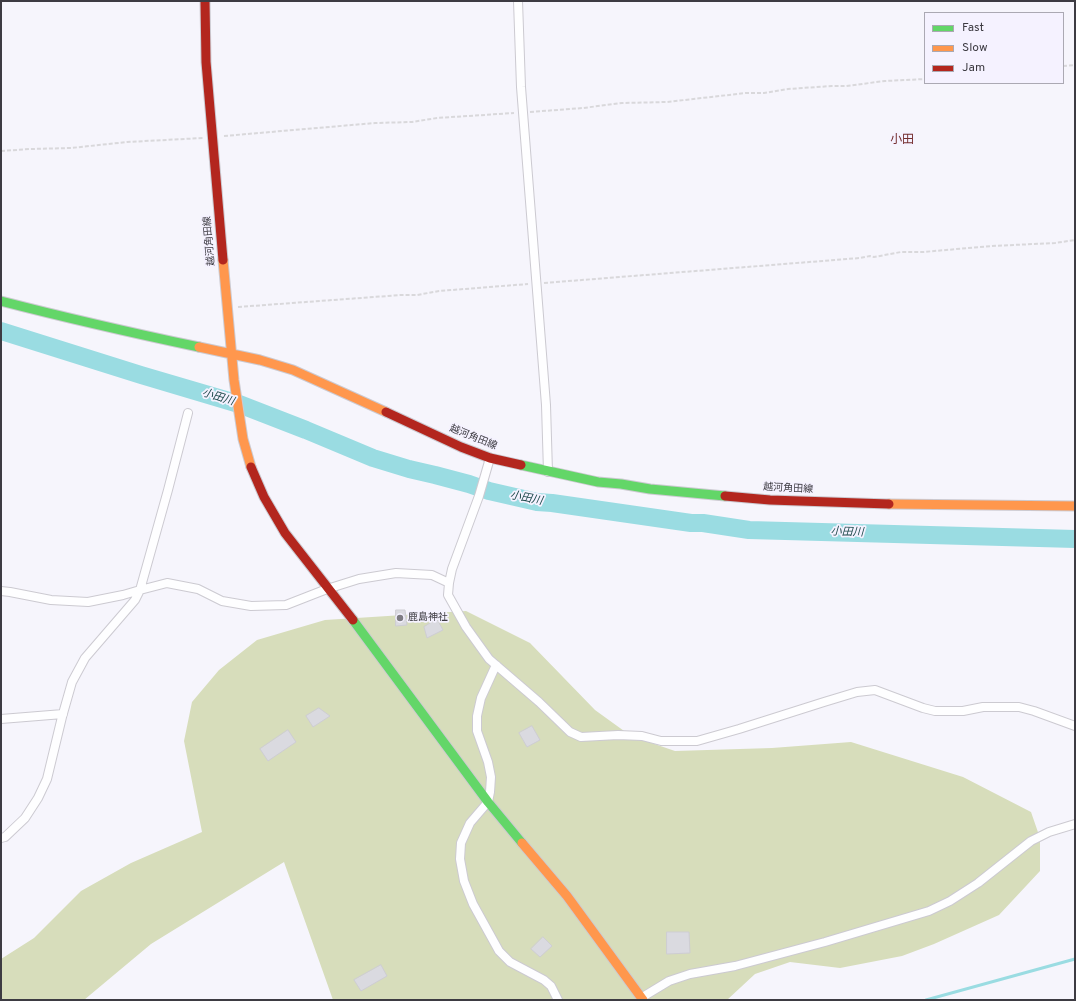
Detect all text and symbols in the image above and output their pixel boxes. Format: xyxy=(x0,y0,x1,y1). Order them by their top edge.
legend xyxy=(924,12,1064,84)
text: Fast xyxy=(962,20,984,36)
text: Slow xyxy=(962,40,988,56)
text: Jam xyxy=(962,60,985,76)
district label: 小田 xyxy=(890,134,914,148)
street label: 越河角田線 xyxy=(202,216,218,266)
water label: 小田川 xyxy=(200,387,236,409)
street label: 越河角田線 xyxy=(448,423,498,453)
street label: 越河角田線 xyxy=(763,482,813,496)
water label: 小田川 xyxy=(509,489,543,509)
water label: 小田川 xyxy=(830,526,864,540)
place label: 鹿島神社 xyxy=(408,612,448,624)
marker: 鹿島神社 xyxy=(395,613,405,623)

